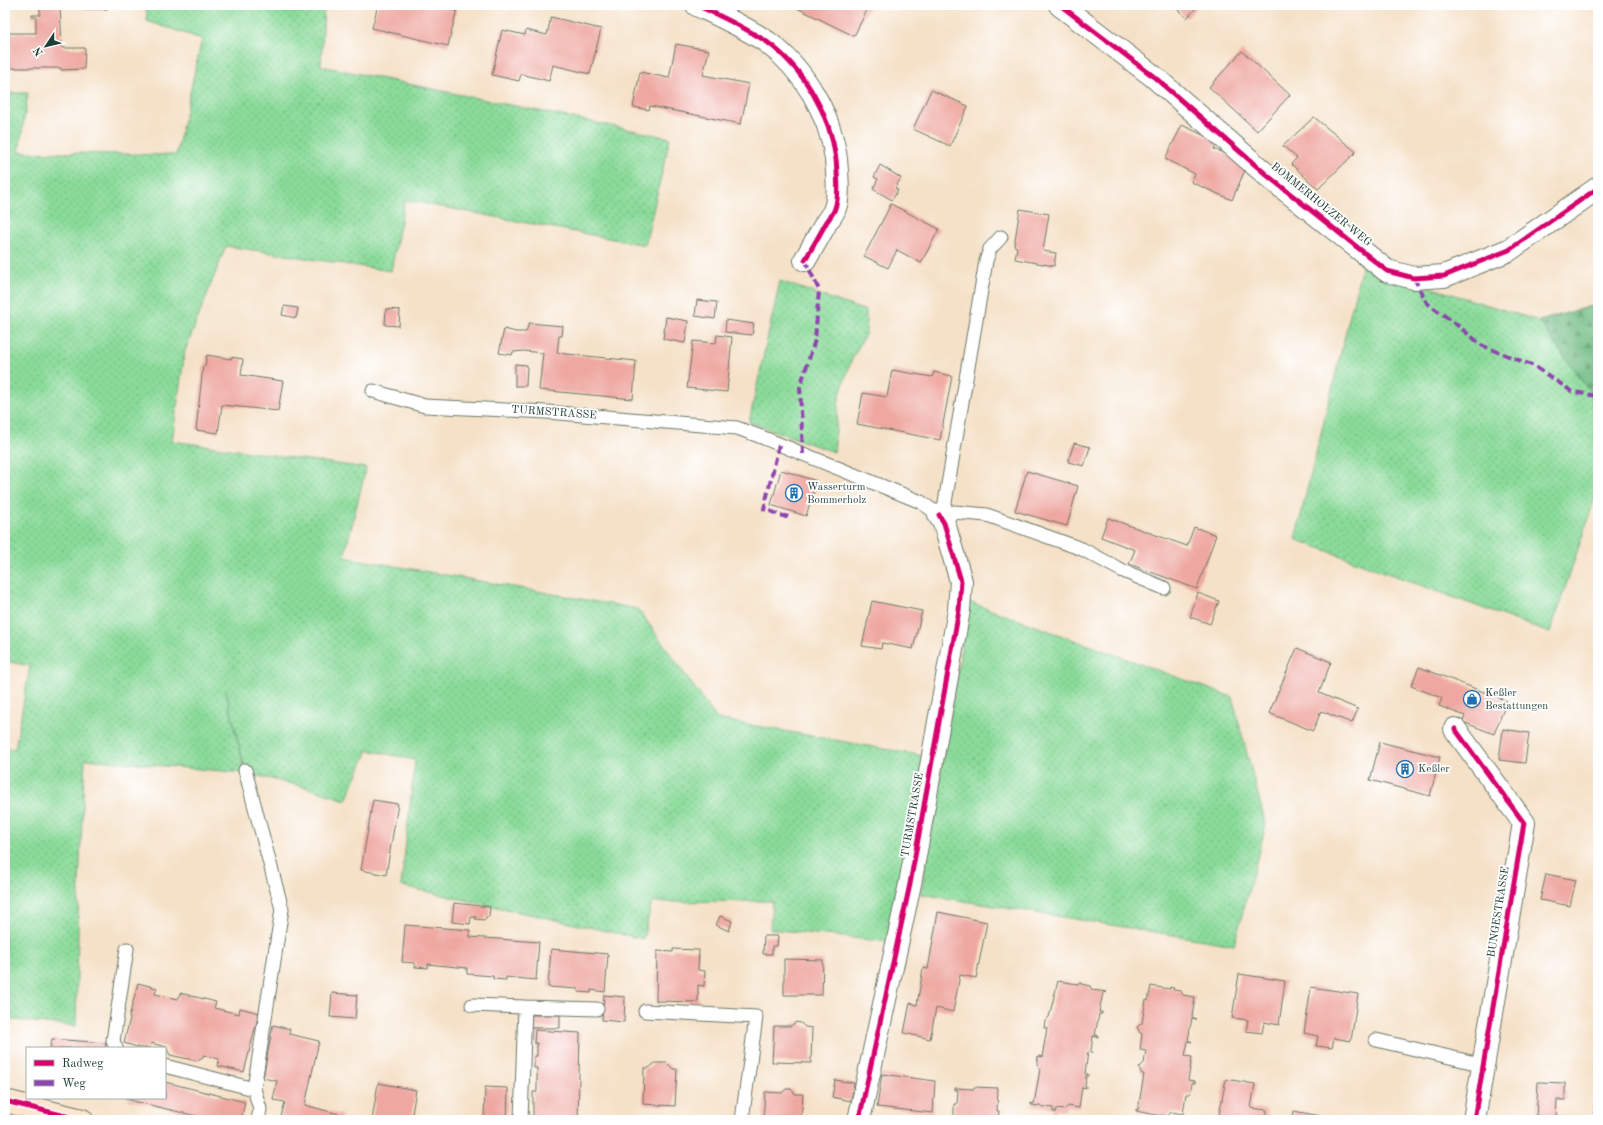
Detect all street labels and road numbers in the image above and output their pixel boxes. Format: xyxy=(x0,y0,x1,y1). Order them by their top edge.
street label: BOMMERHOLZER WEG xyxy=(1269,161,1373,249)
street label: TURMSTRASSE xyxy=(511,405,597,421)
street label: TURMSTRASSE xyxy=(900,772,926,858)
street label: BUNGESTRASSE xyxy=(1486,866,1512,958)

